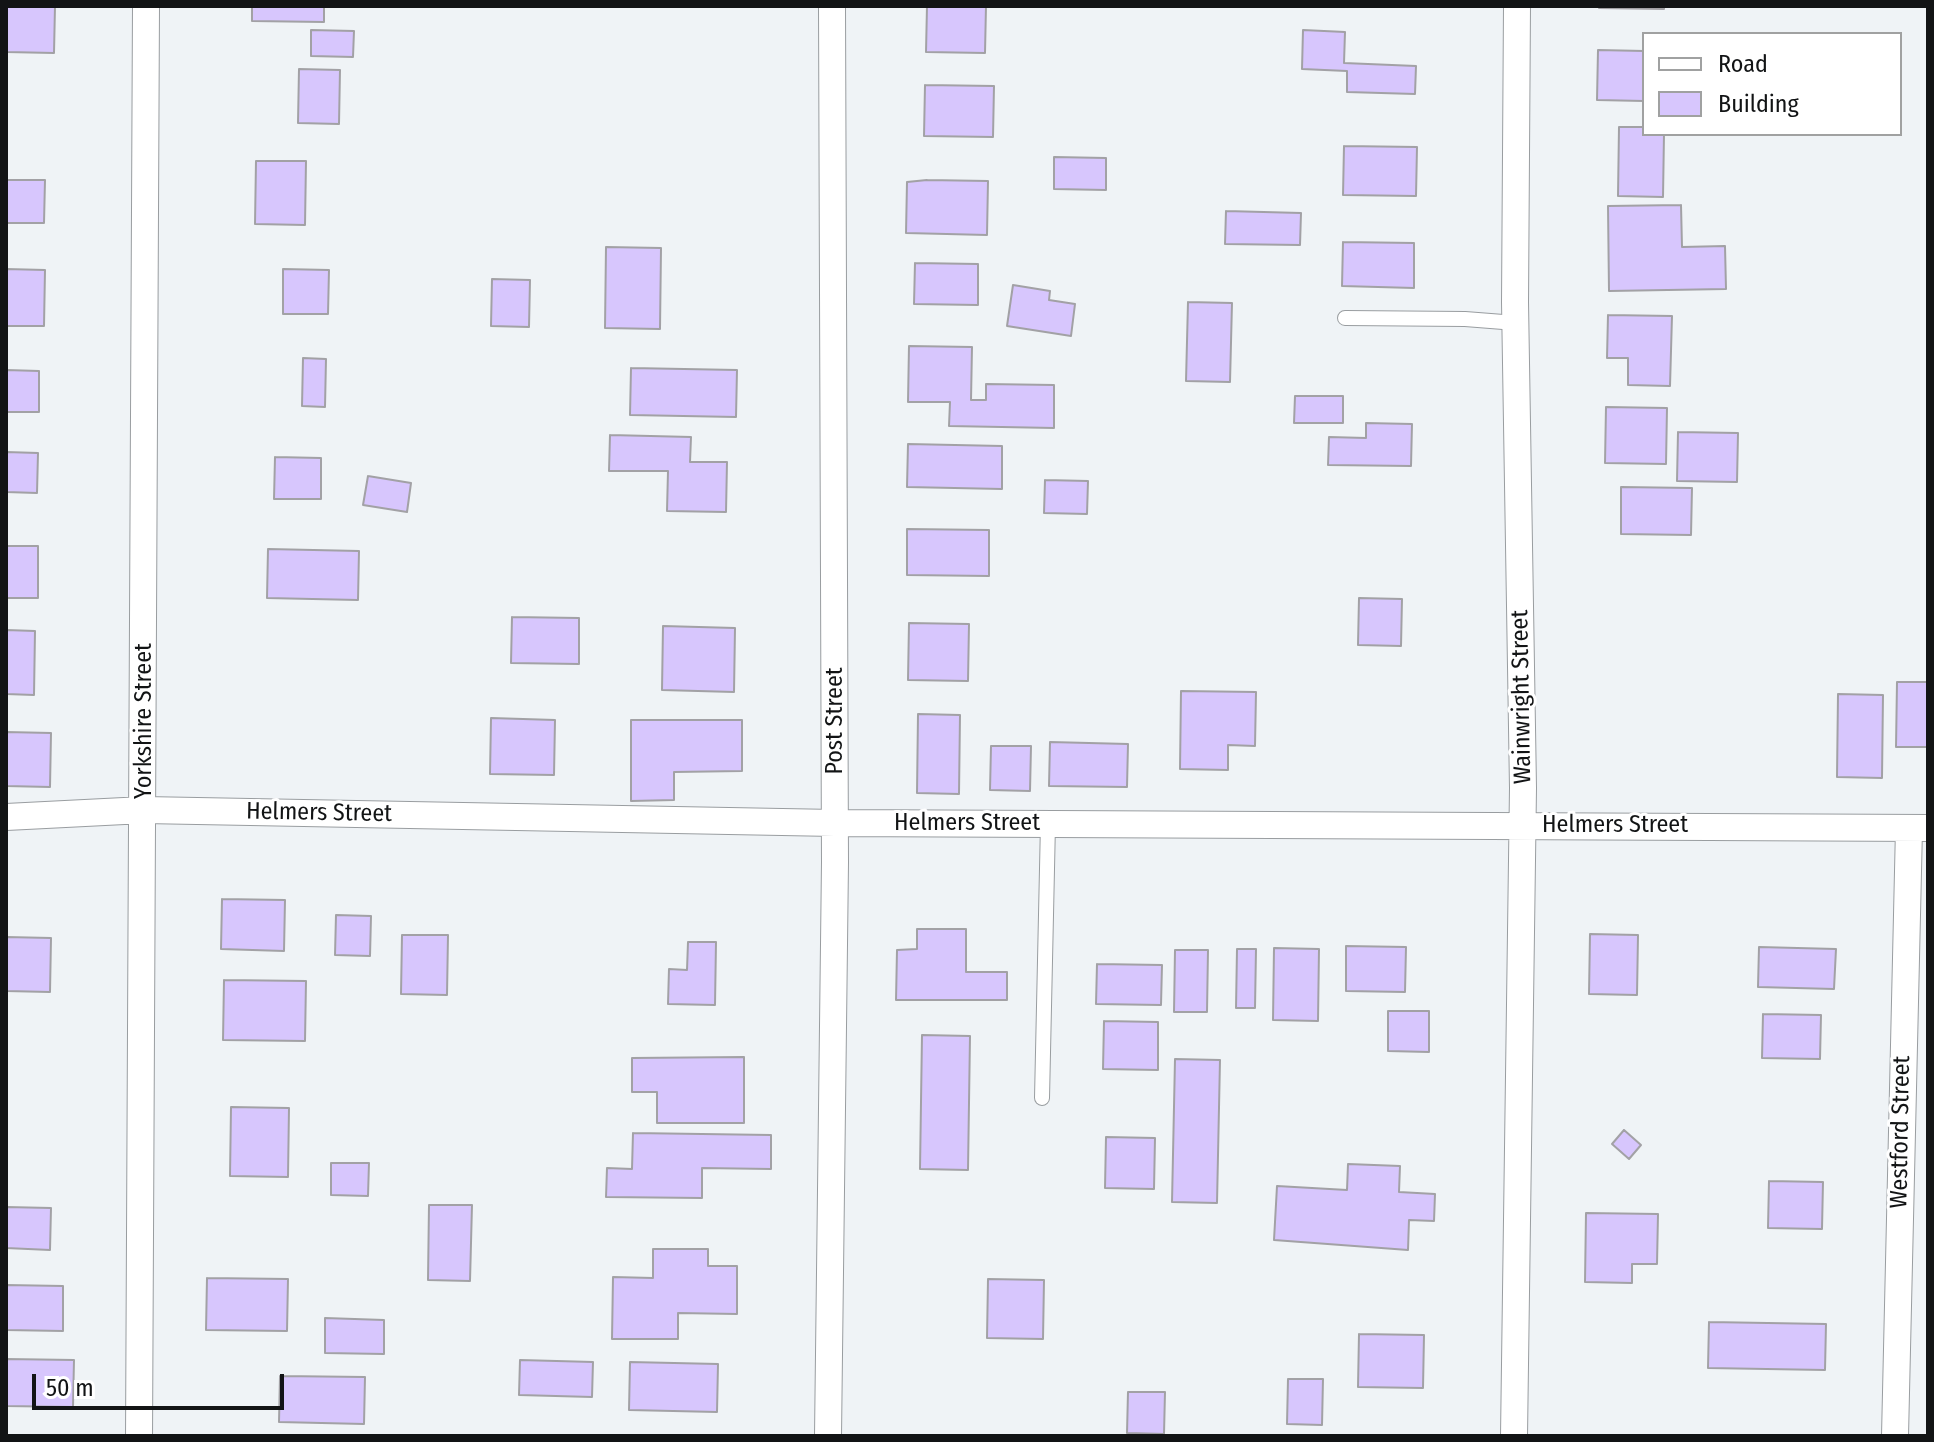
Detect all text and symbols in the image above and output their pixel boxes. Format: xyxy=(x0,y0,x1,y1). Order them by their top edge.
legend xyxy=(1642,32,1902,136)
text: Road xyxy=(1718,50,1768,78)
text: Building xyxy=(1718,90,1799,118)
street label: Wainwright Street xyxy=(1506,610,1538,784)
street label: Yorkshire Street xyxy=(130,643,158,799)
street label: Post Street xyxy=(821,667,849,775)
street label: Helmers Street xyxy=(246,797,392,829)
street label: Helmers Street xyxy=(894,809,1040,837)
street label: Helmers Street xyxy=(1542,811,1688,839)
street label: Westford Street xyxy=(1885,1055,1917,1209)
scale bar xyxy=(36,1358,288,1408)
text: 50 m xyxy=(46,1374,94,1402)

